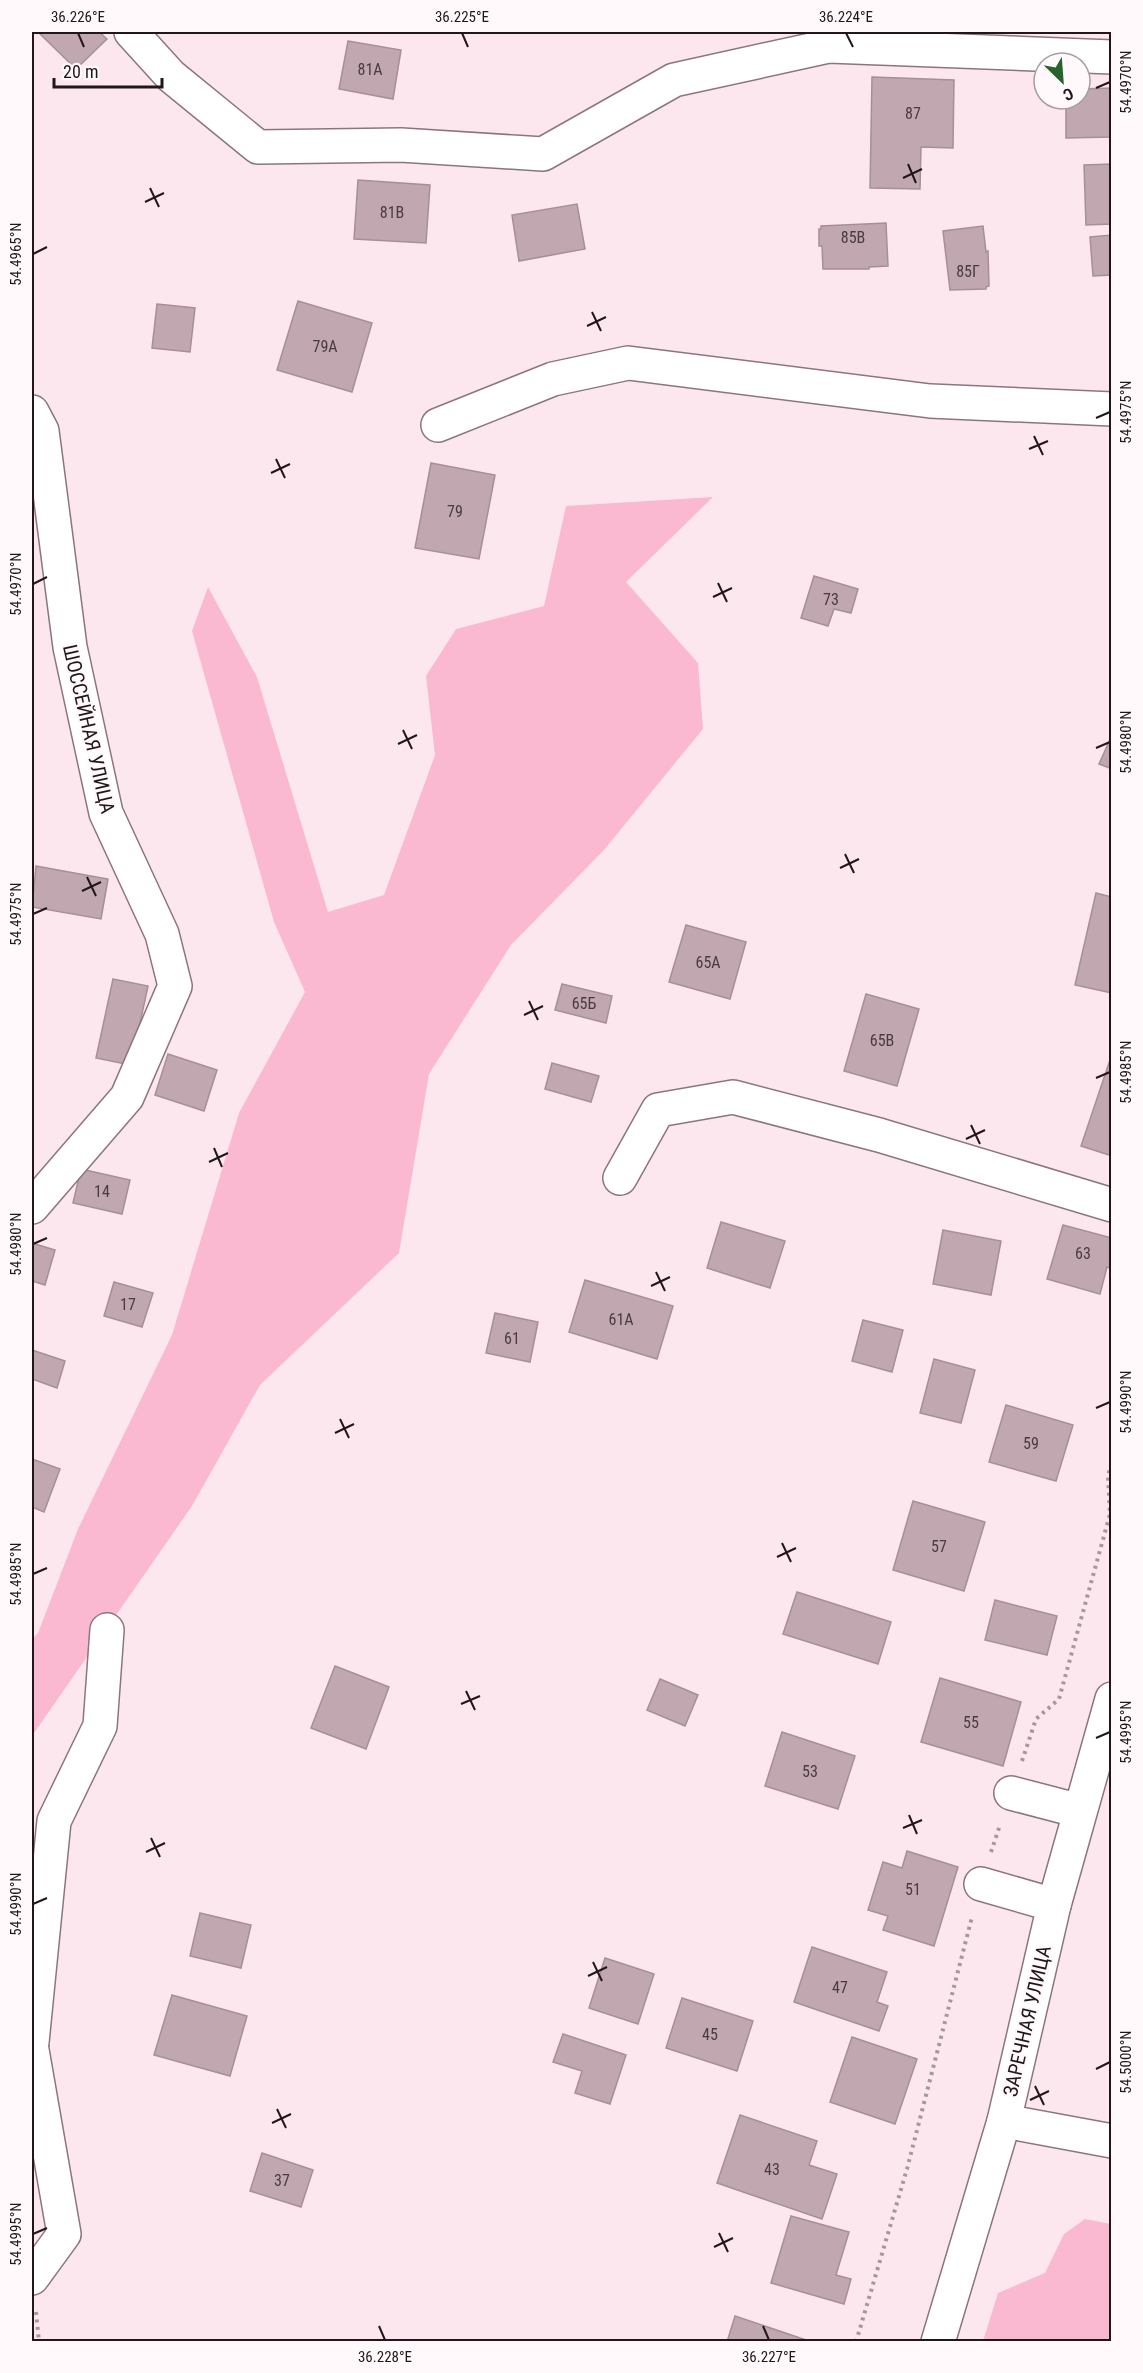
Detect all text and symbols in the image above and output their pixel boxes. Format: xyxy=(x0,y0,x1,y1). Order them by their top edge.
text: 36.226°E xyxy=(51,8,105,26)
text: 36.225°E xyxy=(435,8,489,26)
text: 36.224°E xyxy=(819,8,873,26)
text: 54.4970°N xyxy=(1117,50,1135,114)
scale bar xyxy=(54,51,162,89)
north arrow xyxy=(1032,51,1092,111)
house number: 81А xyxy=(357,60,383,79)
text: 20 m xyxy=(63,61,98,82)
text: С xyxy=(1060,84,1076,105)
house number: 87 xyxy=(905,104,921,123)
house number: 81В xyxy=(380,203,404,222)
text: 54.4965°N xyxy=(7,222,25,286)
house number: 85В xyxy=(841,228,865,247)
house number: 85Г xyxy=(956,262,980,281)
house number: 79А xyxy=(312,337,338,356)
text: 54.4975°N xyxy=(1117,380,1135,444)
house number: 79 xyxy=(447,502,463,521)
text: 54.4970°N xyxy=(7,552,25,616)
house number: 73 xyxy=(823,590,839,609)
street label: ШОССЕЙНАЯ УЛИЦА xyxy=(58,642,120,816)
text: 54.4980°N xyxy=(1117,710,1135,774)
text: 54.4975°N xyxy=(7,882,25,946)
house number: 65А xyxy=(695,953,721,972)
house number: 65Б xyxy=(572,994,597,1013)
house number: 65В xyxy=(870,1031,894,1050)
text: 54.4985°N xyxy=(1117,1040,1135,1104)
house number: 14 xyxy=(94,1182,110,1201)
text: 54.4980°N xyxy=(7,1212,25,1276)
house number: 63 xyxy=(1075,1244,1091,1263)
house number: 17 xyxy=(120,1295,136,1314)
house number: 61А xyxy=(608,1310,634,1329)
house number: 61 xyxy=(504,1329,520,1348)
text: 54.4990°N xyxy=(1117,1370,1135,1434)
house number: 59 xyxy=(1023,1434,1039,1453)
house number: 57 xyxy=(931,1537,947,1556)
text: 54.4985°N xyxy=(7,1542,25,1606)
text: 54.4995°N xyxy=(1117,1700,1135,1764)
house number: 55 xyxy=(963,1713,979,1732)
house number: 53 xyxy=(802,1762,818,1781)
text: 54.4990°N xyxy=(7,1872,25,1936)
house number: 51 xyxy=(905,1880,921,1899)
street label: ЗАРЕЧНАЯ УЛИЦА xyxy=(998,1943,1056,2099)
house number: 47 xyxy=(832,1978,848,1997)
house number: 45 xyxy=(702,2025,718,2044)
text: 54.5000°N xyxy=(1117,2030,1135,2094)
house number: 43 xyxy=(764,2160,780,2179)
house number: 37 xyxy=(274,2171,290,2190)
text: 54.4995°N xyxy=(7,2202,25,2266)
text: 36.228°E xyxy=(358,2348,412,2366)
text: 36.227°E xyxy=(742,2348,796,2366)

